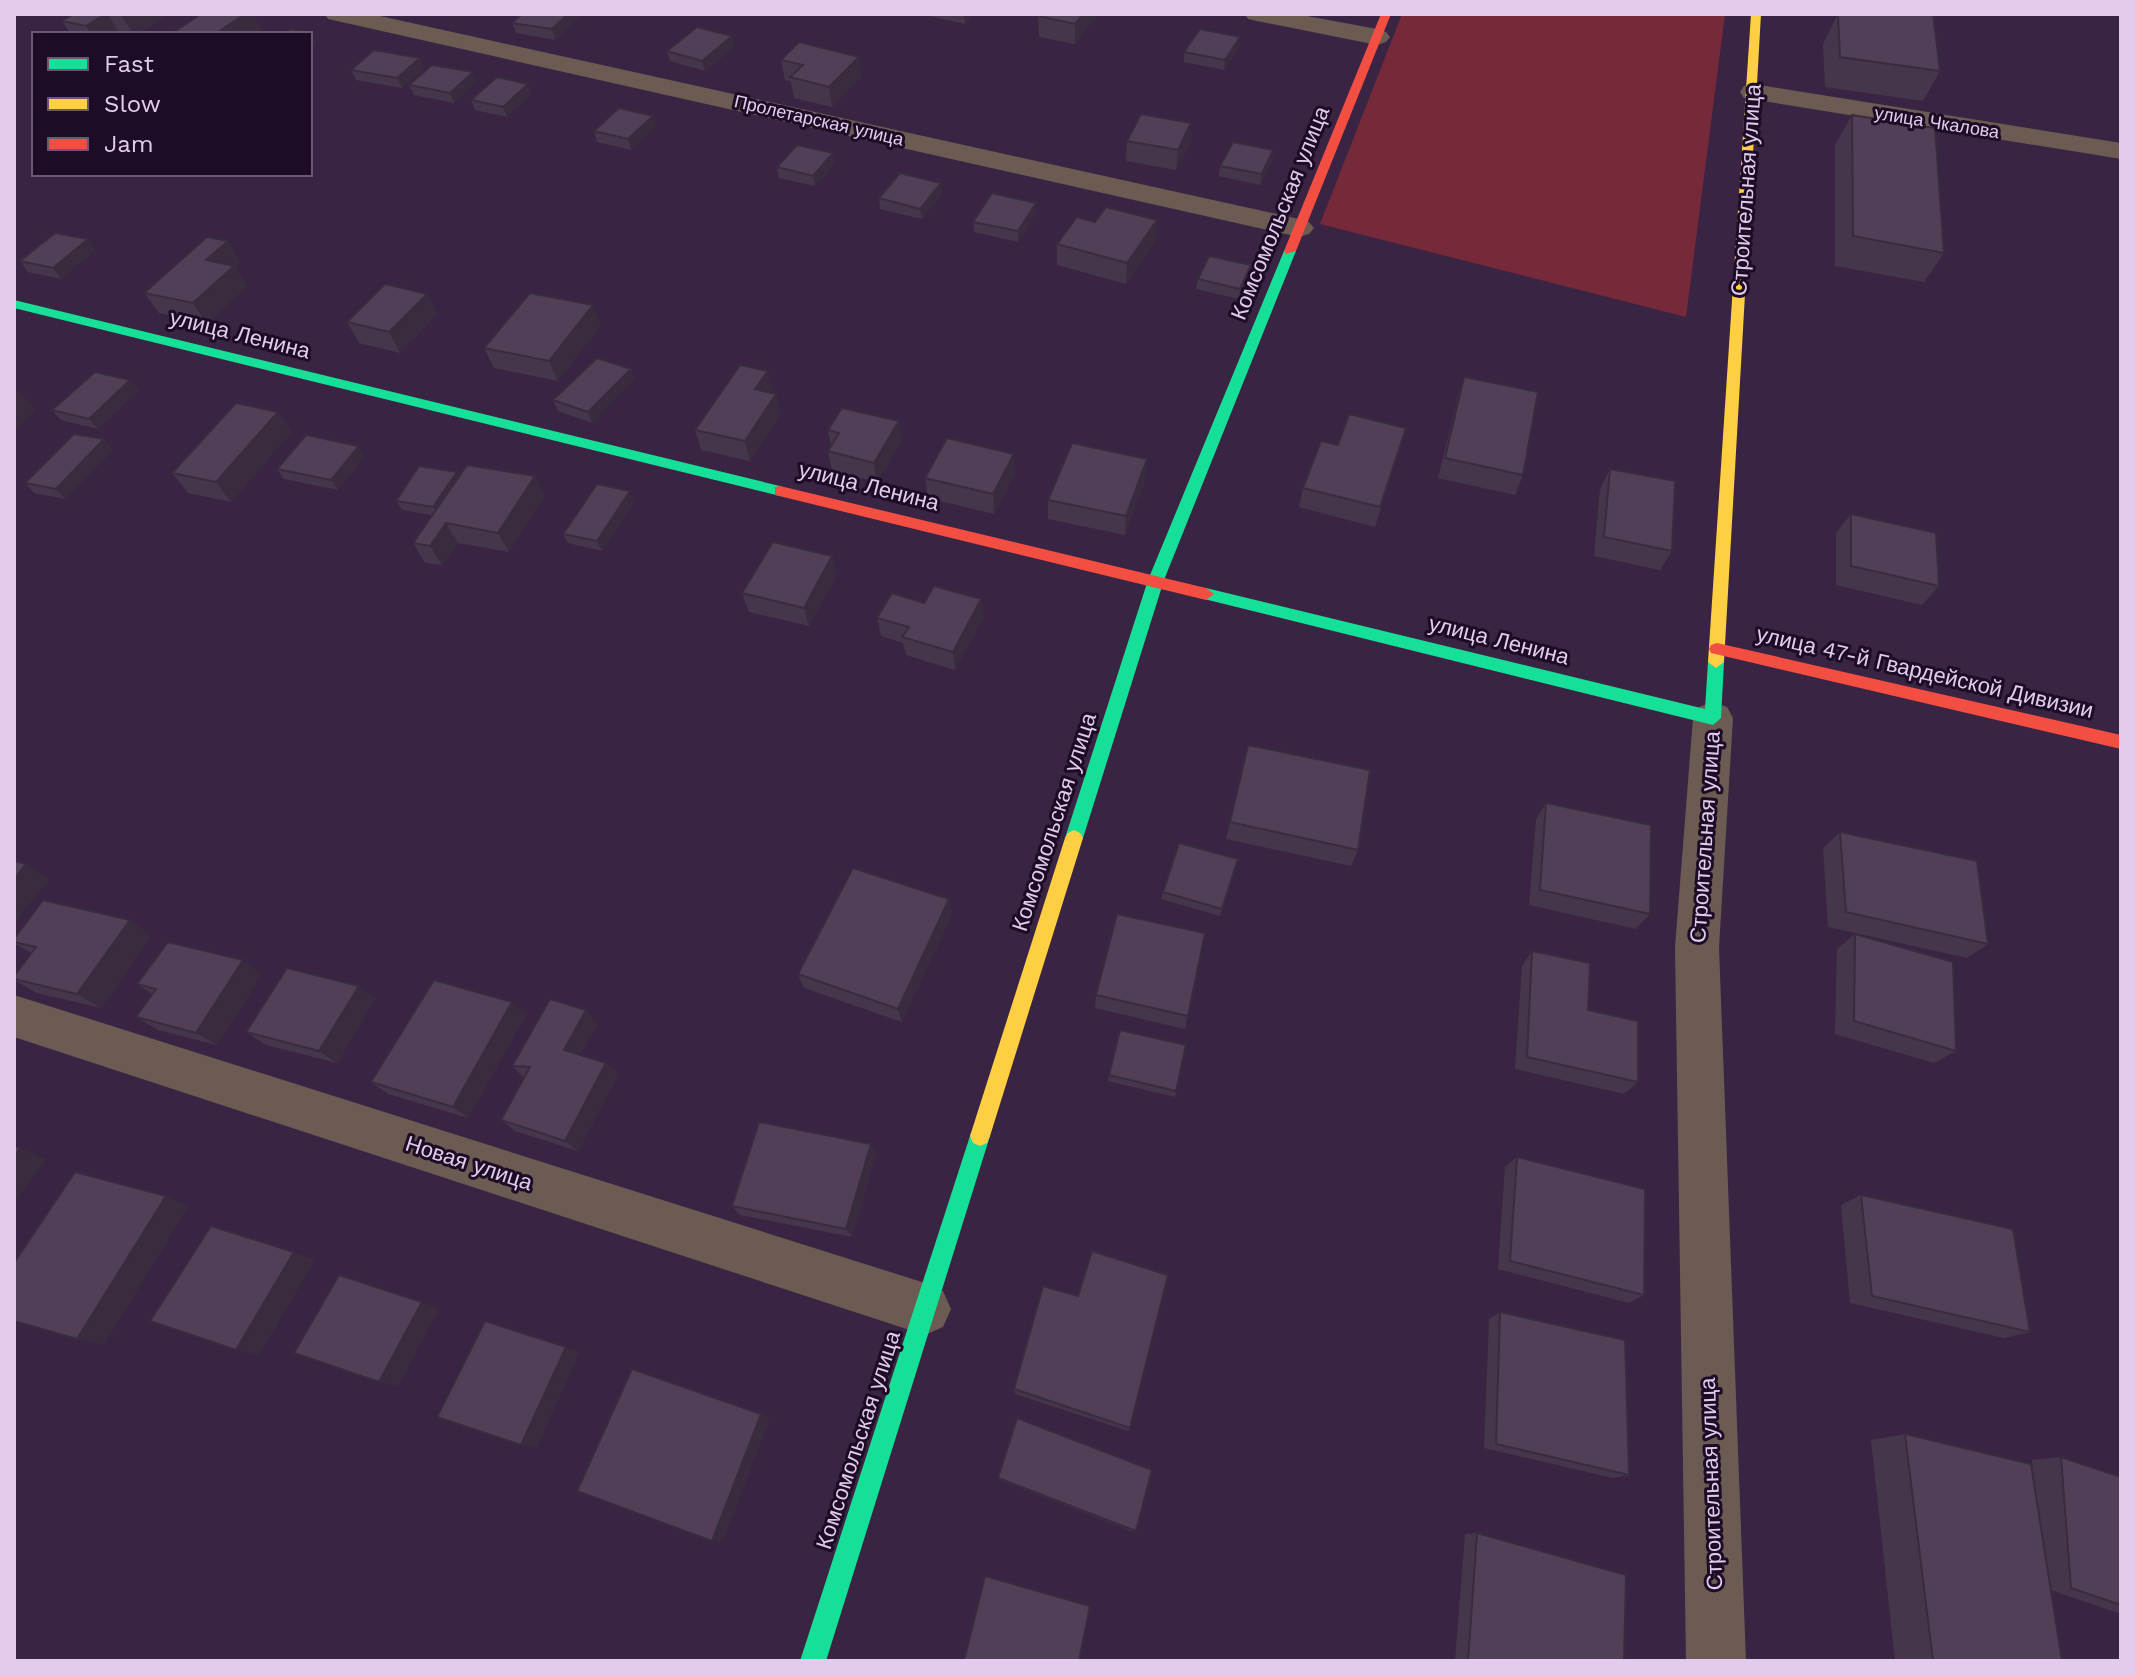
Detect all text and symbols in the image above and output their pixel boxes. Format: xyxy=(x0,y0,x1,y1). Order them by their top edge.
legend xyxy=(32,32,312,176)
text: Fast xyxy=(104,50,154,78)
street label: Строительная улица xyxy=(1726,82,1766,297)
text: Slow xyxy=(104,90,161,118)
street label: Пролетарская улица xyxy=(732,90,907,150)
street label: Комсомольская улица xyxy=(1226,102,1335,323)
street label: улица Чкалова xyxy=(1873,102,2002,142)
text: Jam xyxy=(104,130,154,158)
street label: улица Ленина xyxy=(167,305,313,364)
street label: улица Ленина xyxy=(796,457,942,516)
street label: улица Ленина xyxy=(1426,611,1572,670)
street label: улица 47-й Гвардейской Дивизии xyxy=(1754,621,2096,723)
street label: Комсомольская улица xyxy=(1007,709,1101,934)
street label: Строительная улица xyxy=(1685,729,1725,944)
street label: Новая улица xyxy=(403,1131,536,1195)
street label: Комсомольская улица xyxy=(811,1327,905,1552)
street label: Строительная улица xyxy=(1695,1377,1727,1591)

